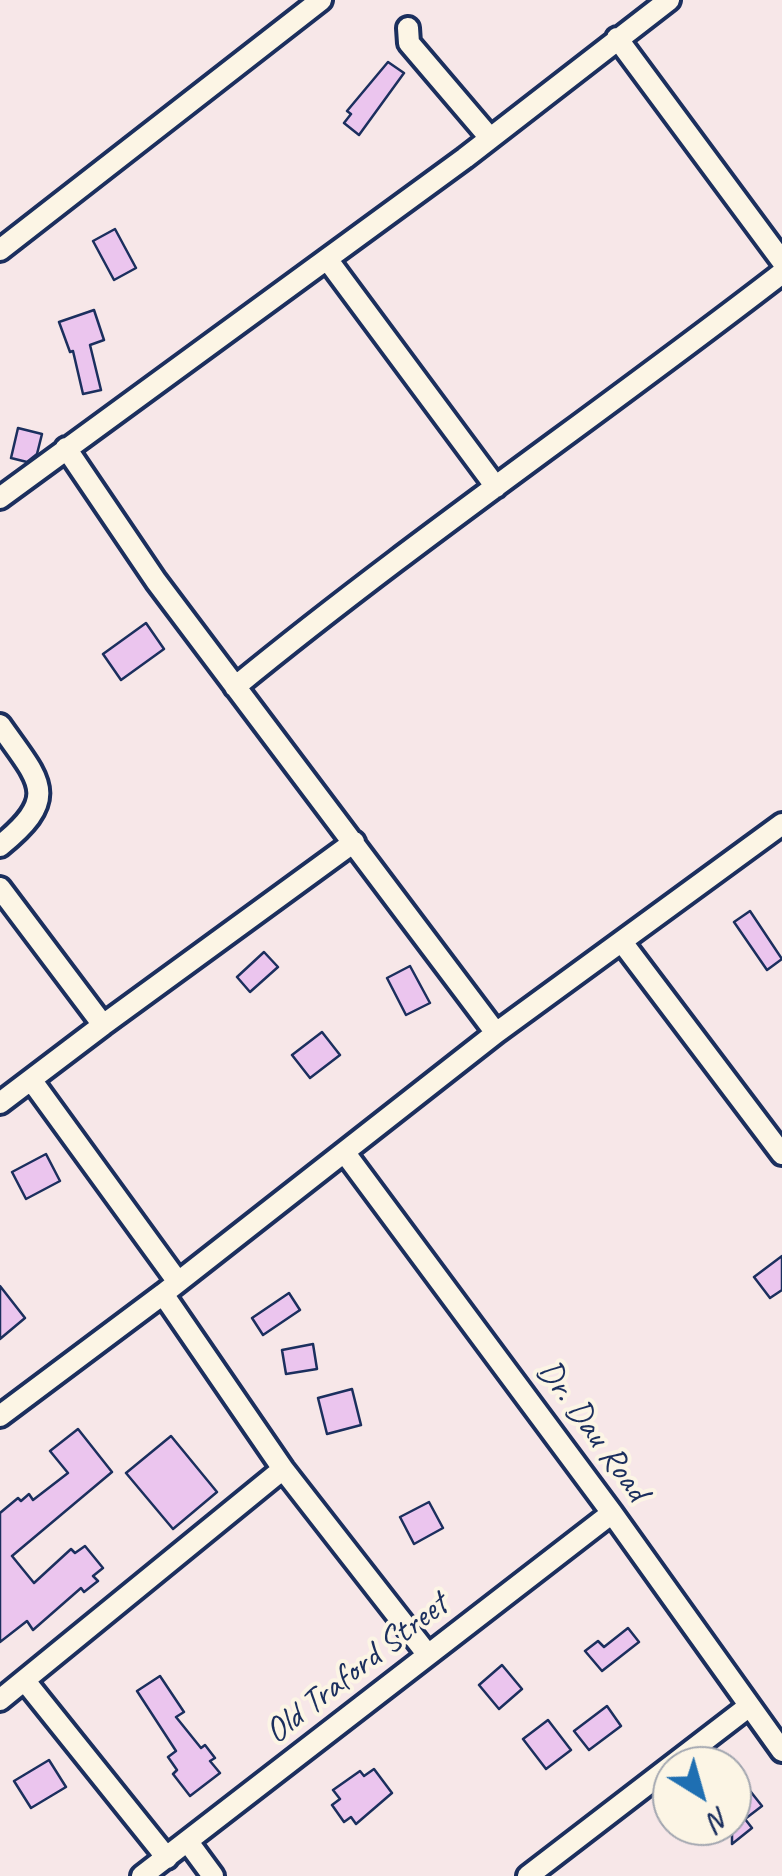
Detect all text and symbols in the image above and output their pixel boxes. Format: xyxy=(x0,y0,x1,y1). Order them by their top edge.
street label: Dr. Dau Road xyxy=(527,1352,657,1510)
street label: Old Traford Street xyxy=(257,1584,457,1754)
north arrow xyxy=(652,1746,752,1846)
text: N xyxy=(702,1800,737,1838)

